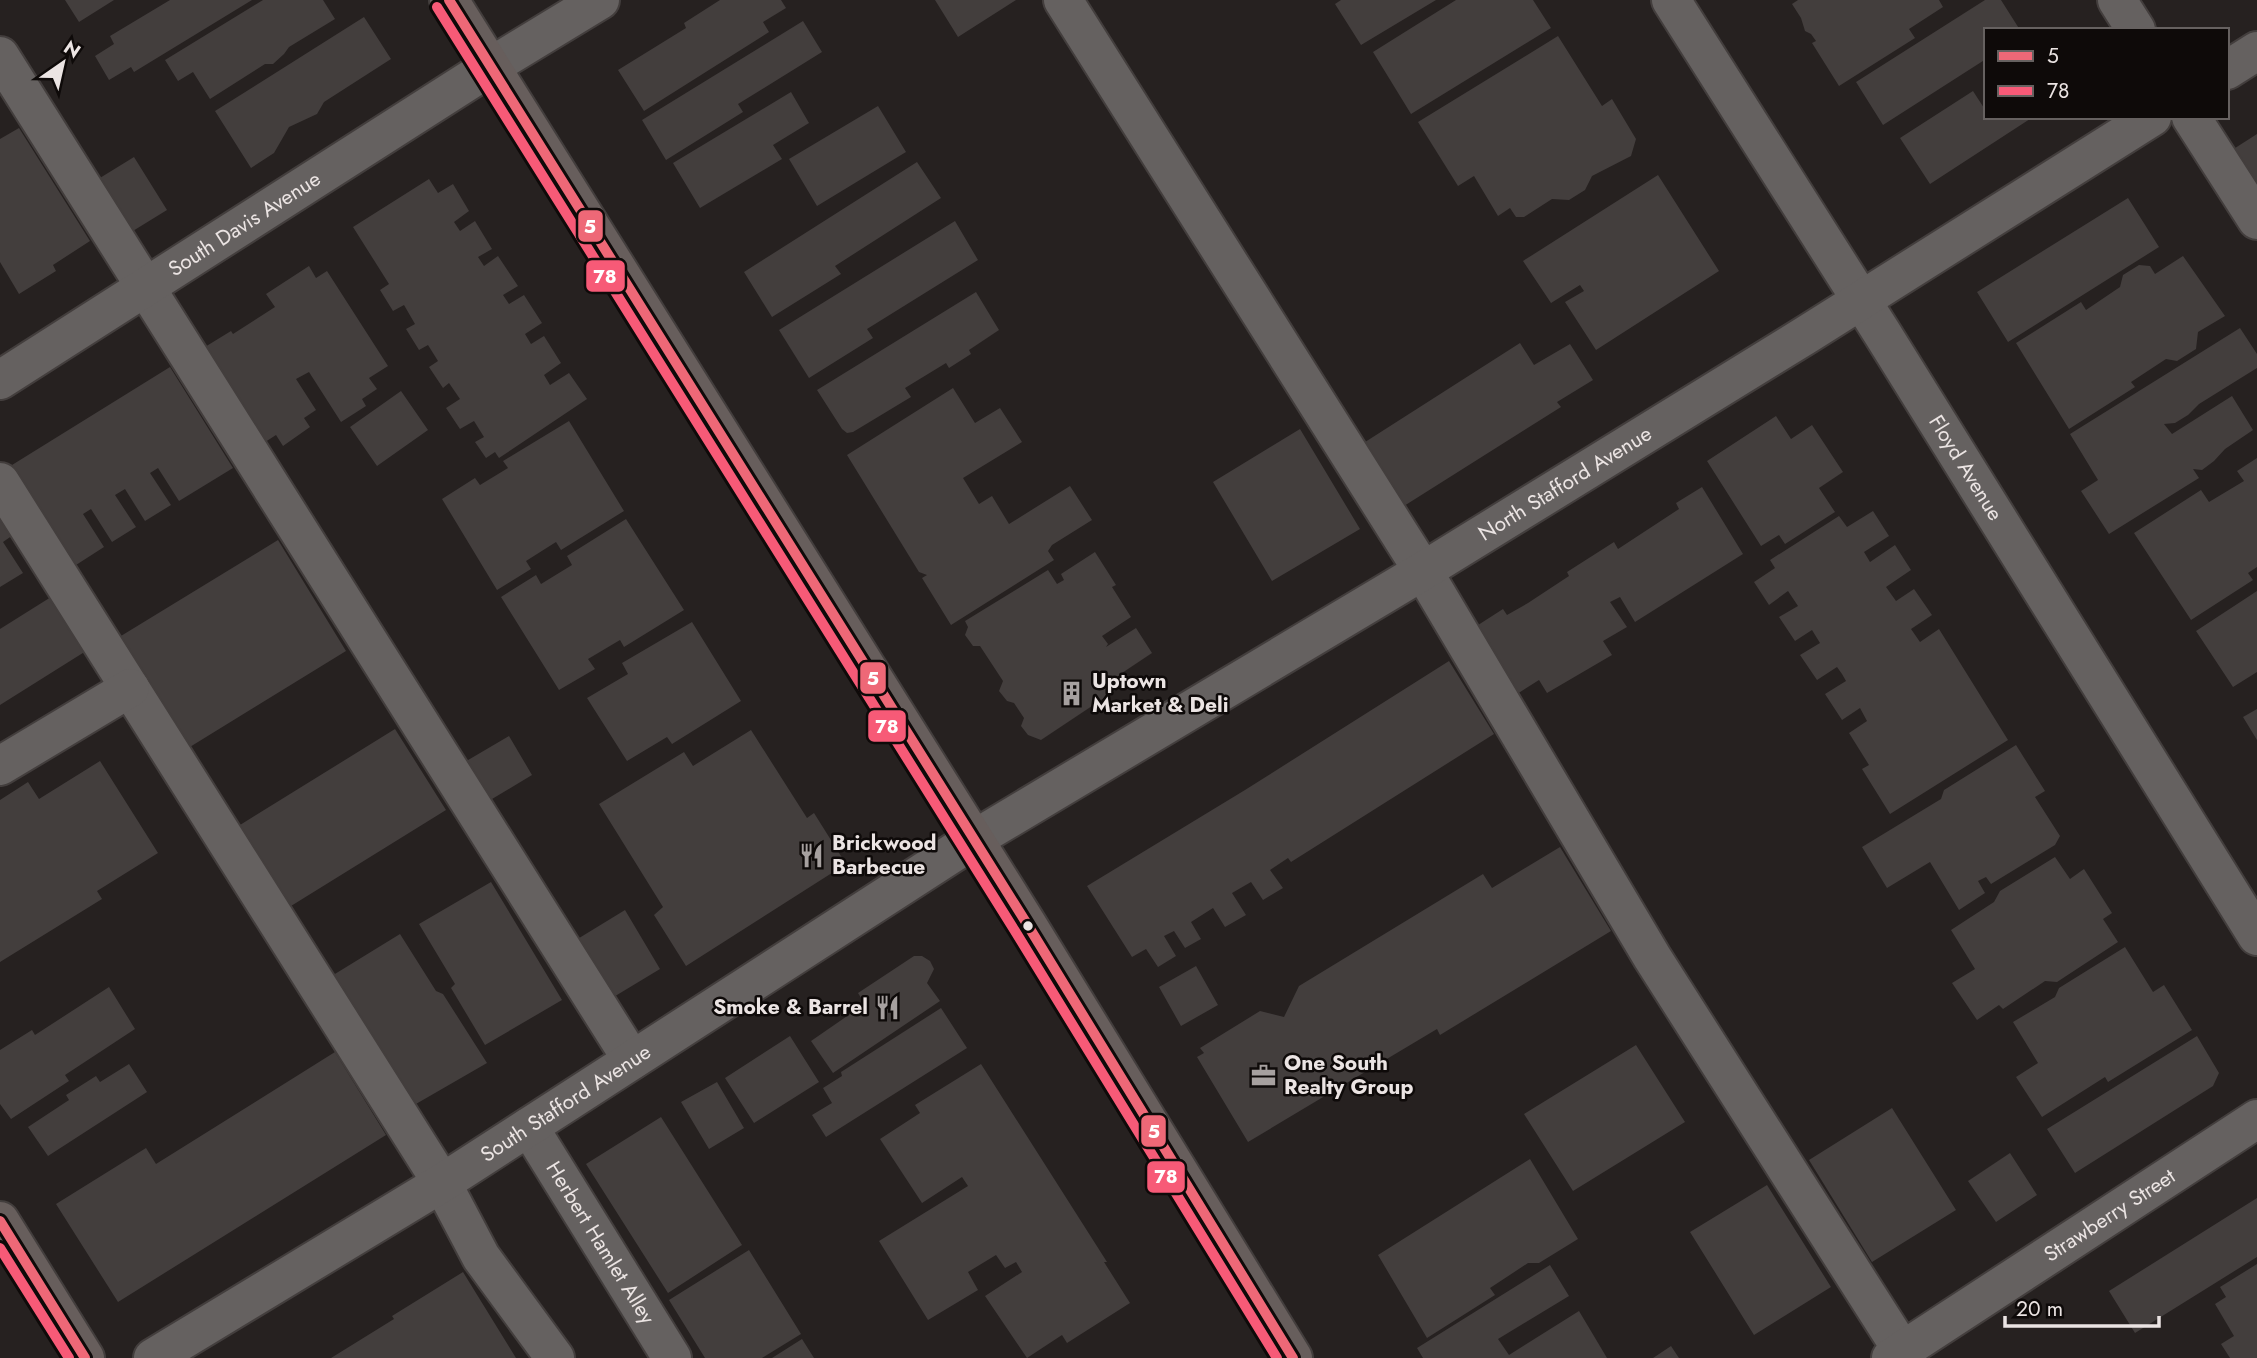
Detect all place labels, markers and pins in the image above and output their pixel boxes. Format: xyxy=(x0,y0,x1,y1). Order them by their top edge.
place label: Uptown Market & Deli xyxy=(1092,666,1228,720)
building icon: Uptown Market & Deli xyxy=(1058,679,1086,707)
place label: Brickwood Barbecue xyxy=(832,828,937,882)
restaurant icon: Brickwood Barbecue xyxy=(798,841,826,869)
unlabelled marker xyxy=(1021,919,1035,933)
place label: Smoke & Barrel xyxy=(713,992,868,1022)
restaurant icon: Smoke & Barrel xyxy=(874,993,902,1021)
place label: One South Realty Group xyxy=(1284,1048,1413,1102)
office icon: One South Realty Group xyxy=(1250,1061,1278,1089)

